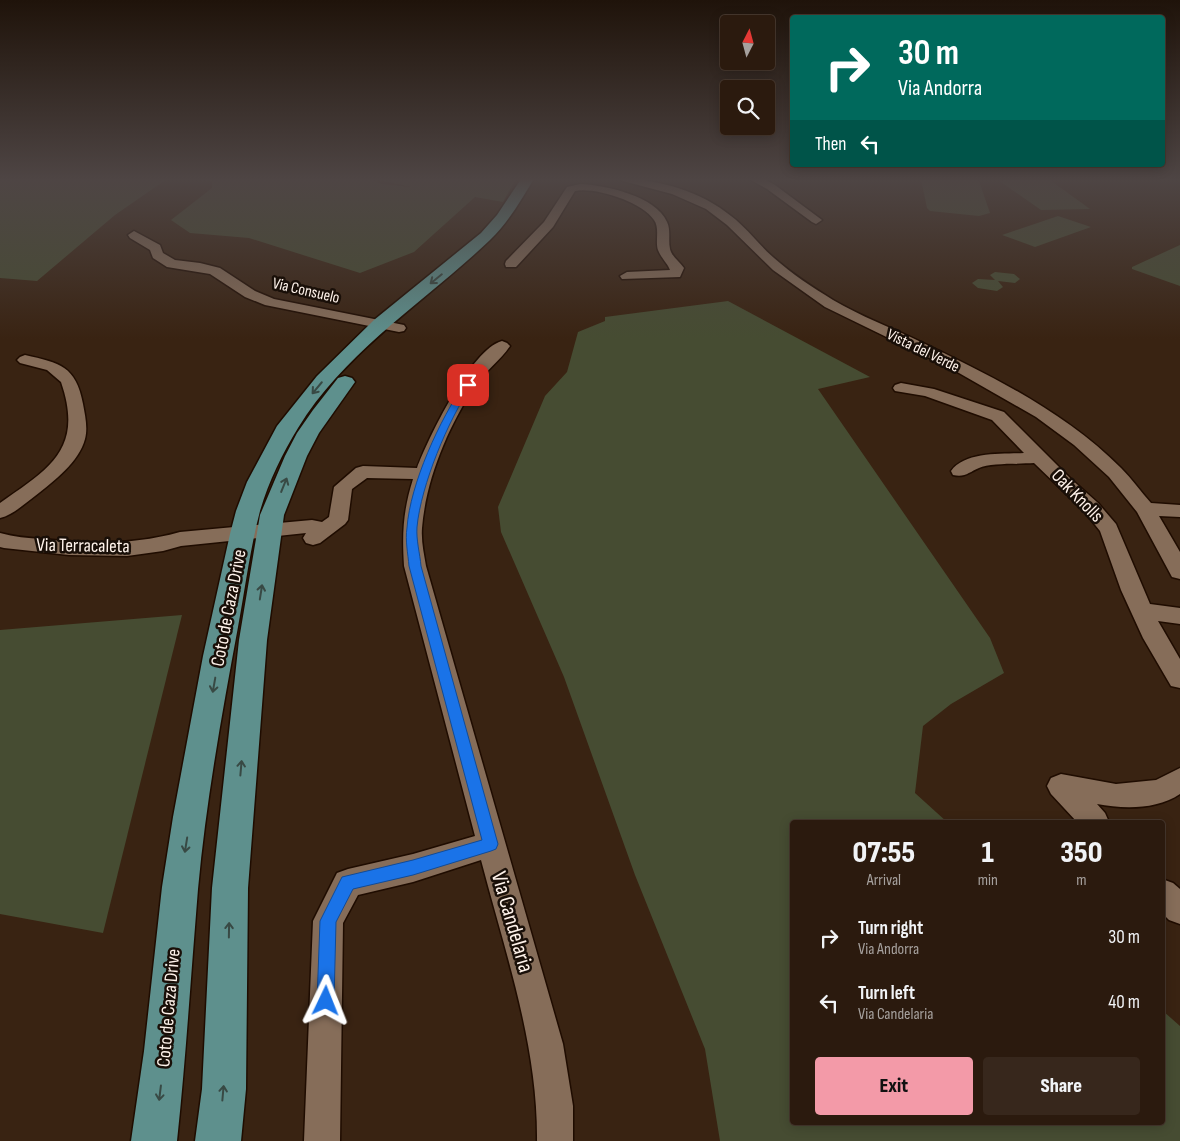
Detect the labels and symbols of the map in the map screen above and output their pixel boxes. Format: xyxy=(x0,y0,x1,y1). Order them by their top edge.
north arrow xyxy=(720,15,775,70)
one-way arrow xyxy=(430,273,443,284)
street label: Via Consuelo xyxy=(271,274,341,308)
street label: Vista del Verde xyxy=(884,325,962,377)
pin xyxy=(447,364,489,406)
one-way arrow xyxy=(311,382,322,395)
street label: Oak Knolls xyxy=(1046,465,1108,528)
one-way arrow xyxy=(280,478,289,493)
street label: Via Terracaleta xyxy=(36,534,130,558)
street label: Coto de Caza Drive xyxy=(206,548,252,668)
one-way arrow xyxy=(256,584,266,600)
one-way arrow xyxy=(208,676,218,692)
one-way arrow xyxy=(237,761,246,777)
one-way arrow xyxy=(181,837,191,853)
street label: Via Candelaria xyxy=(485,868,539,976)
one-way arrow xyxy=(224,922,234,938)
street label: Coto de Caza Drive xyxy=(152,948,186,1068)
position arrow xyxy=(299,974,351,1026)
one-way arrow xyxy=(155,1085,165,1101)
one-way arrow xyxy=(219,1085,228,1101)

